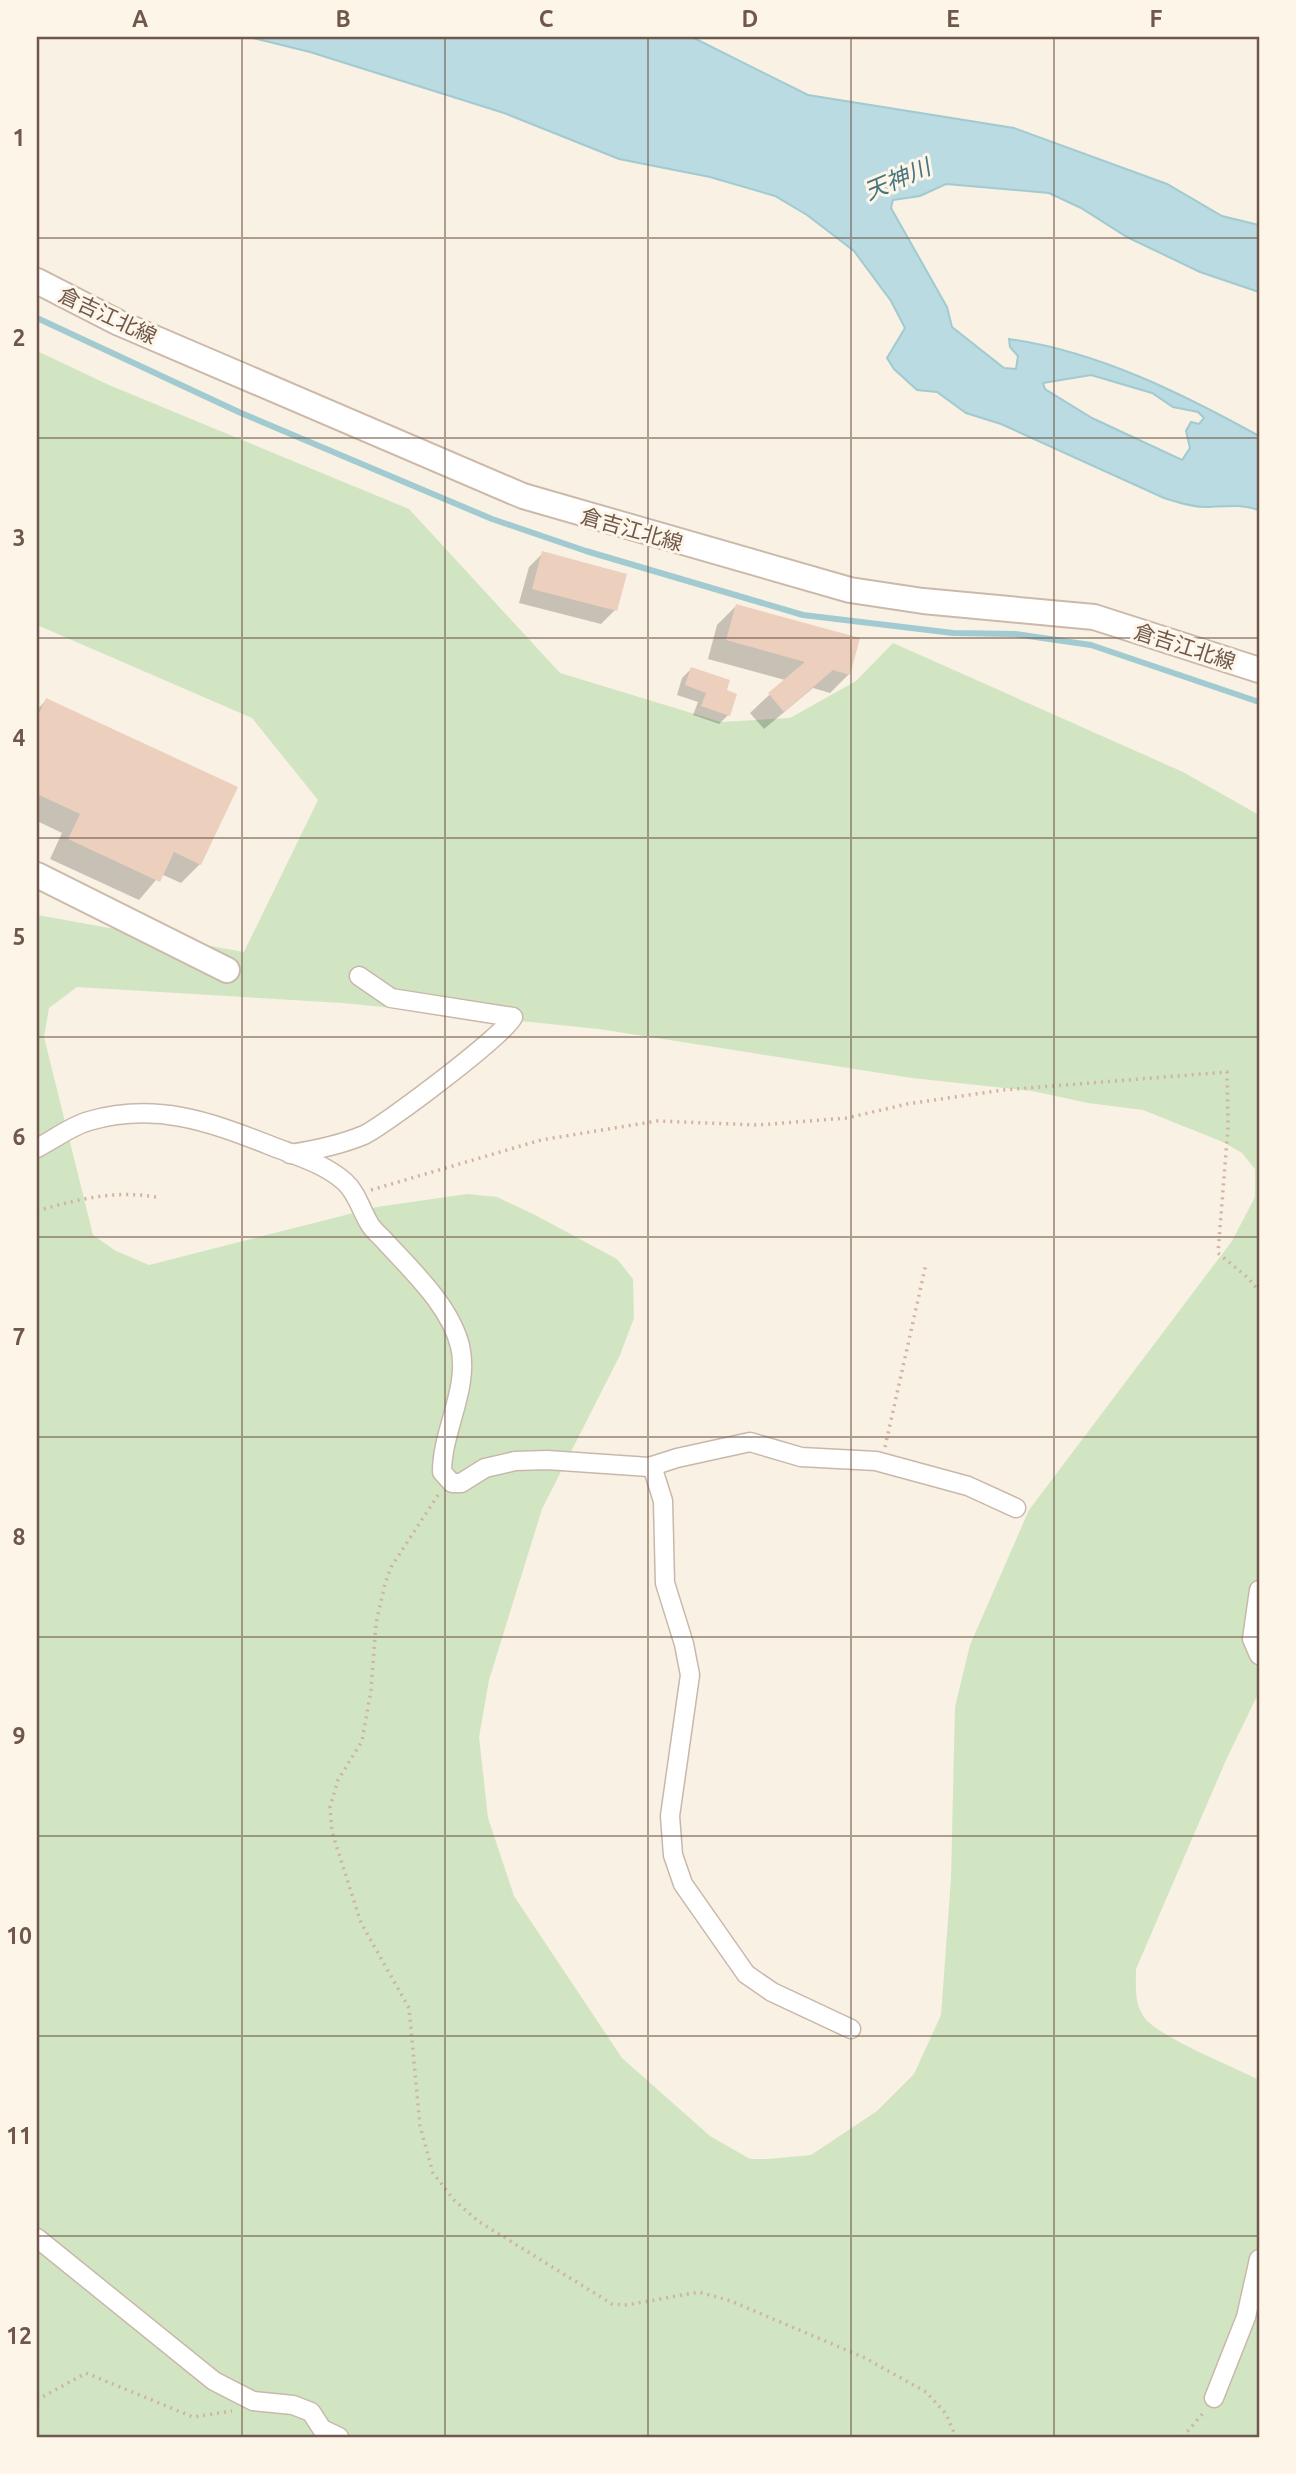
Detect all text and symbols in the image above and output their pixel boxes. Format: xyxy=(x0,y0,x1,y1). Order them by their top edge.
text: A xyxy=(132,6,148,31)
text: B xyxy=(335,6,351,31)
text: C xyxy=(539,6,554,31)
text: D xyxy=(742,6,758,31)
text: E xyxy=(946,6,960,31)
text: F xyxy=(1150,6,1163,31)
text: 1 xyxy=(13,125,25,150)
water label: 天神川 xyxy=(860,153,936,204)
street label: 倉吉江北線 xyxy=(55,282,161,348)
text: 2 xyxy=(13,325,25,350)
street label: 倉吉江北線 xyxy=(578,503,686,555)
text: 3 xyxy=(13,525,25,550)
street label: 倉吉江北線 xyxy=(1131,618,1239,674)
text: 4 xyxy=(13,725,26,750)
text: 5 xyxy=(13,924,25,949)
text: 6 xyxy=(13,1124,26,1149)
text: 7 xyxy=(13,1324,25,1349)
text: 8 xyxy=(13,1524,25,1549)
text: 9 xyxy=(13,1723,25,1748)
text: 10 xyxy=(6,1923,32,1948)
text: 11 xyxy=(6,2123,32,2148)
text: 12 xyxy=(6,2323,32,2348)

